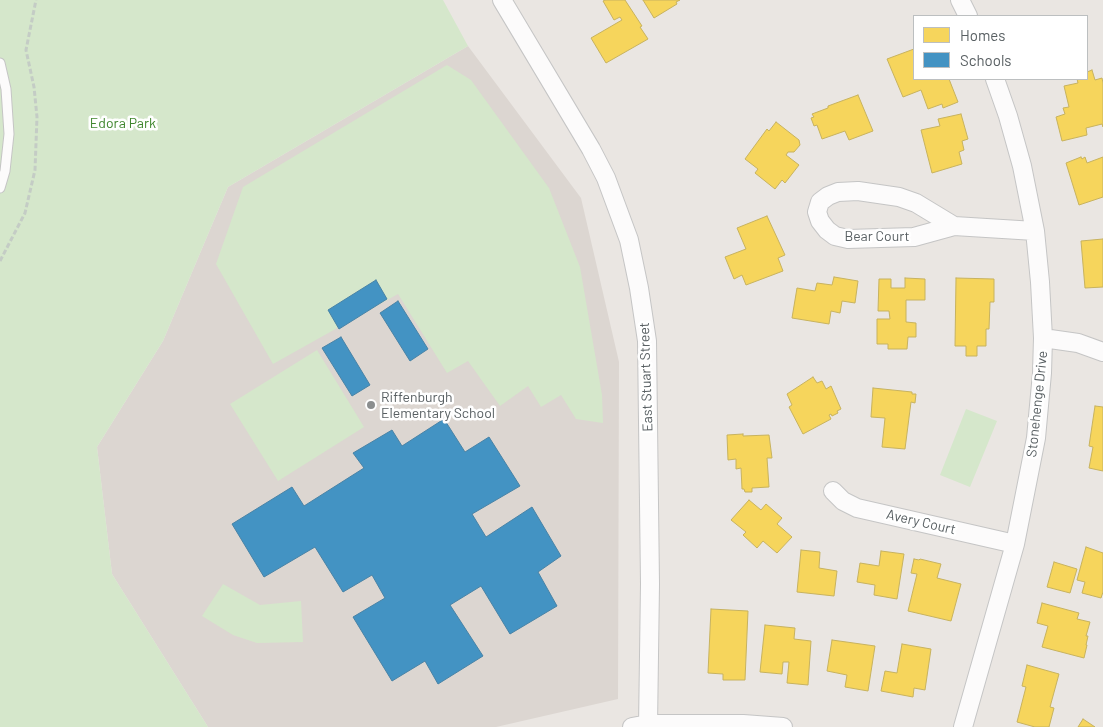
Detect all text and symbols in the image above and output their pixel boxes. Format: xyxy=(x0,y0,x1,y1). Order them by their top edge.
legend xyxy=(913,15,1088,80)
text: Homes xyxy=(960,26,1005,44)
text: Schools xyxy=(960,51,1012,69)
park label: Edora Park xyxy=(90,115,156,131)
street label: Bear Court xyxy=(844,228,910,244)
street label: East Stuart Street xyxy=(636,322,656,432)
street label: Stonehenge Drive xyxy=(1023,350,1051,458)
place label: Riffenburgh Elementary School xyxy=(381,389,495,422)
marker: Riffenburgh Elementary School xyxy=(365,399,377,411)
street label: Avery Court xyxy=(885,506,957,538)

